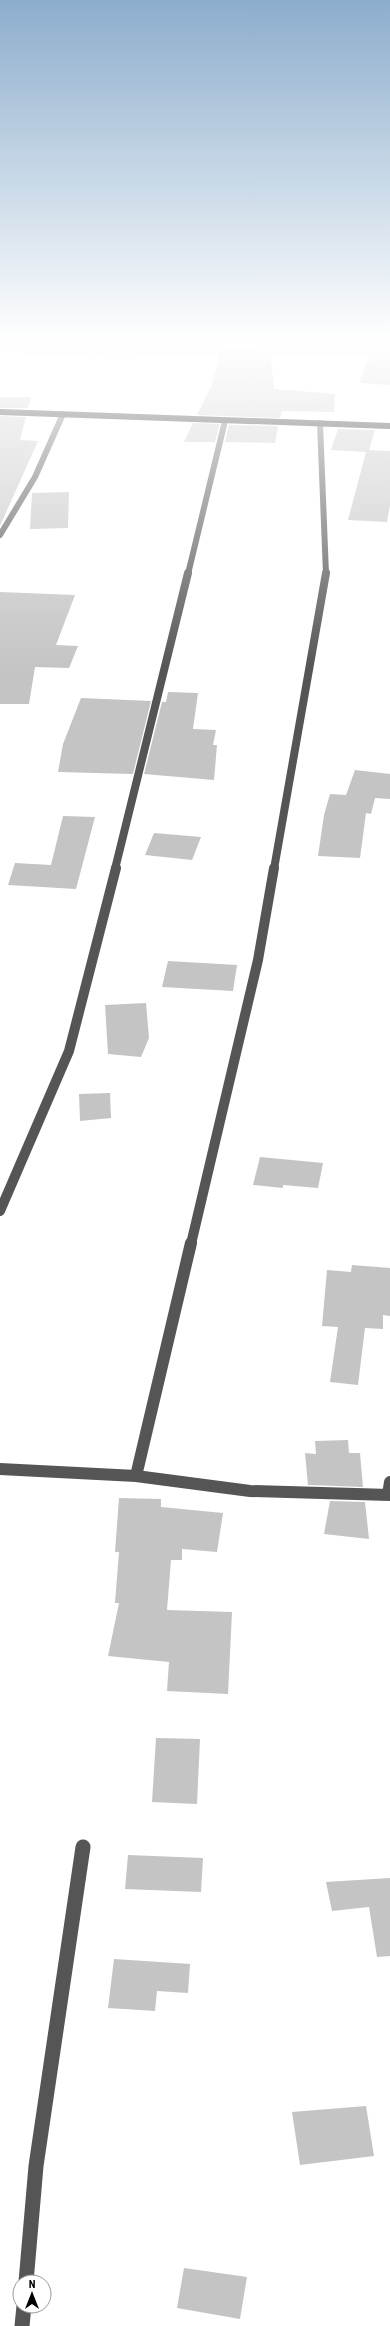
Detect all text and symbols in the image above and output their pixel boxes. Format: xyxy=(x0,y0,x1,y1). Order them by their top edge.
north arrow xyxy=(12,2274,52,2314)
text: N xyxy=(29,2278,36,2291)

